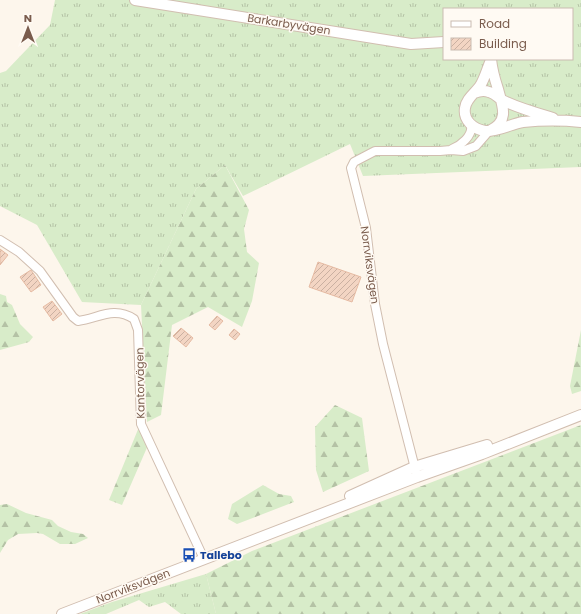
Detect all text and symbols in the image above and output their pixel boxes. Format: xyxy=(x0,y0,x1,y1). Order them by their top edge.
north arrow xyxy=(8,8,48,48)
legend xyxy=(443,8,573,60)
text: N xyxy=(24,10,32,26)
street label: Barkarbyvägen xyxy=(246,10,332,38)
text: Road xyxy=(479,15,510,32)
text: Building xyxy=(479,35,527,52)
street label: Norrviksvägen xyxy=(357,225,383,305)
street label: Kantorvägen xyxy=(131,347,149,419)
bus stop icon: Tallebo xyxy=(181,547,197,563)
place label: Tallebo xyxy=(200,547,242,563)
street label: Norrviksvägen xyxy=(94,565,172,607)

